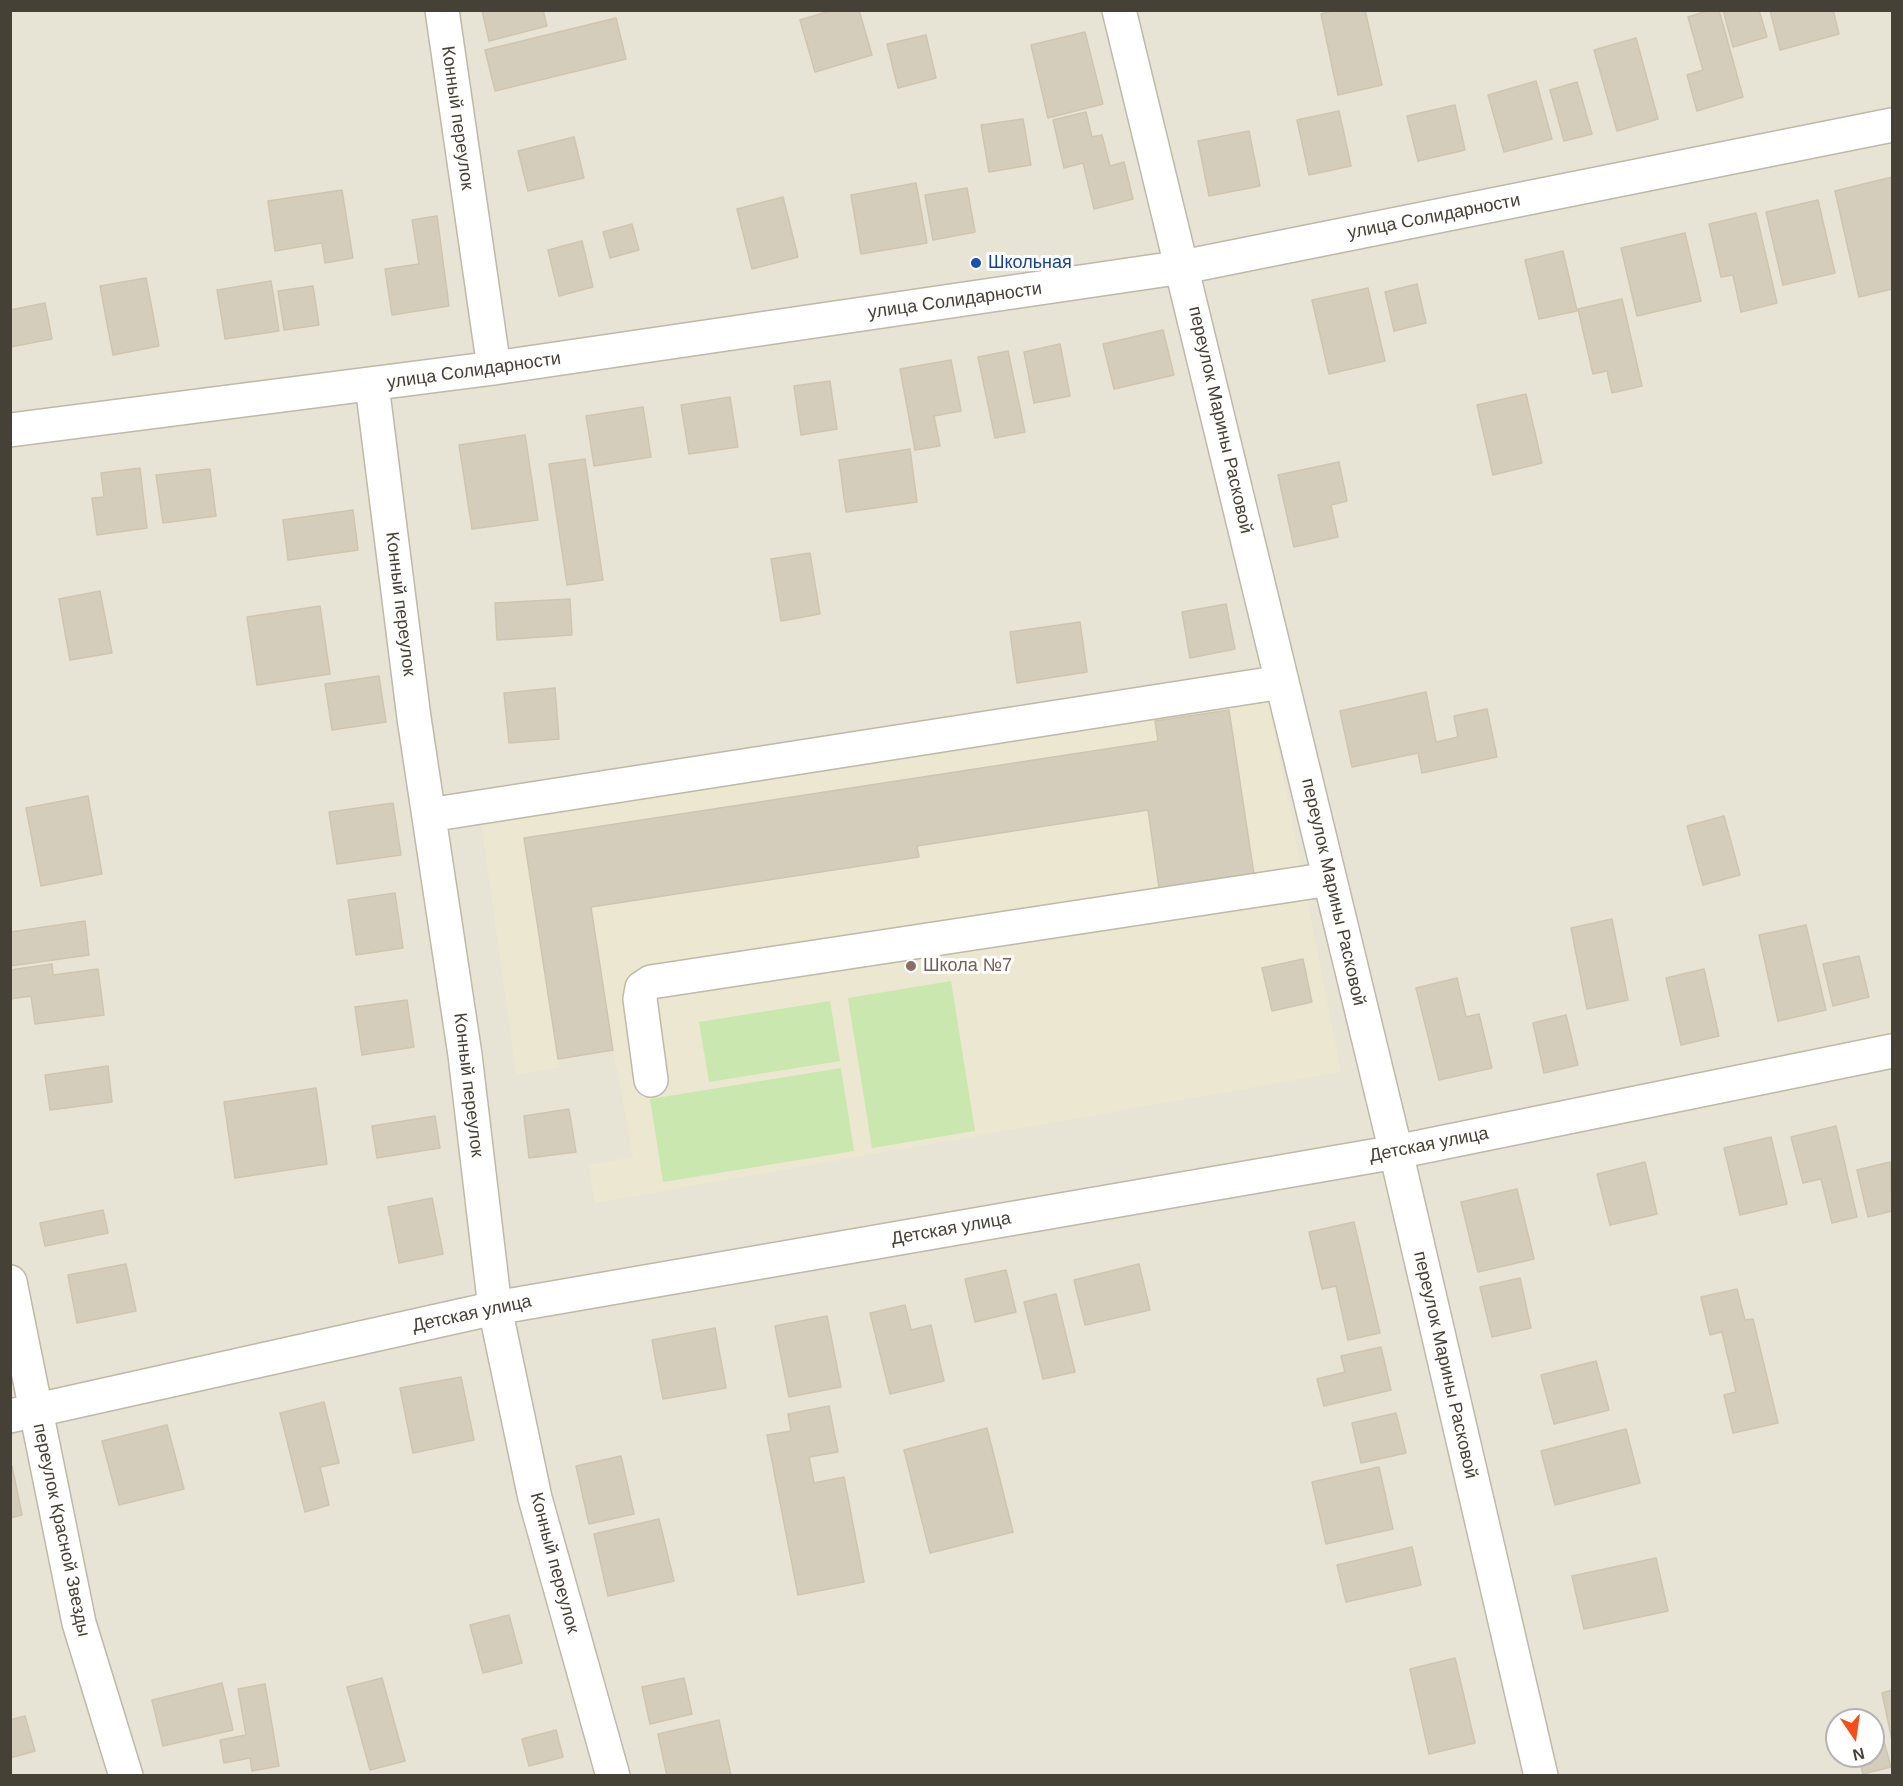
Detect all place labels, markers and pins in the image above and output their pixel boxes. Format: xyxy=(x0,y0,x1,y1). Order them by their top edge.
place label: Школьная xyxy=(988,252,1072,274)
marker: Школьная xyxy=(969,256,983,270)
place label: Школа №7 xyxy=(923,955,1012,977)
marker: Школа №7 xyxy=(904,959,918,973)

